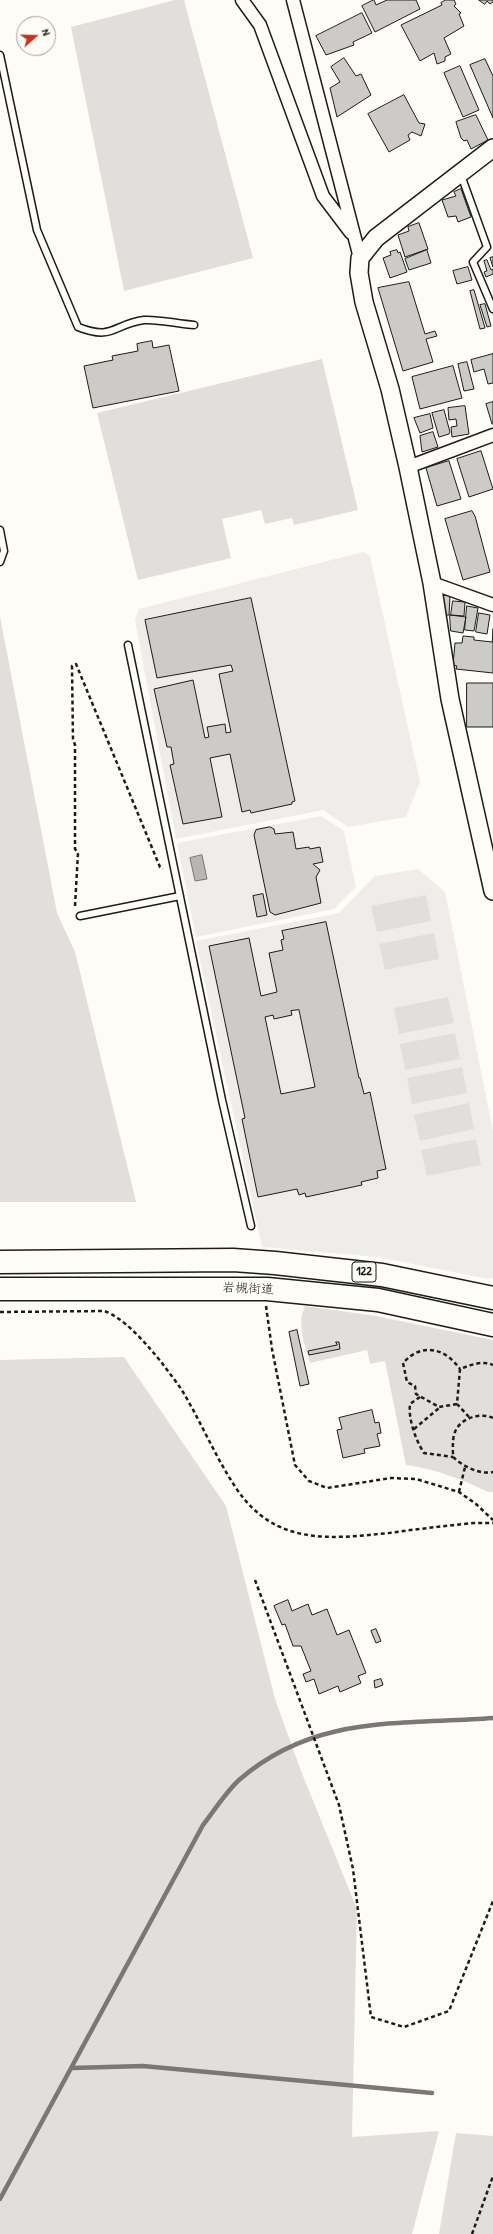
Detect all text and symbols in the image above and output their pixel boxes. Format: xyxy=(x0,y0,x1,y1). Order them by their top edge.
north arrow xyxy=(16,16,56,56)
text: N xyxy=(39,27,54,37)
road number: 122 xyxy=(352,1262,376,1282)
street label: 岩槻街道 xyxy=(222,1280,274,1298)

